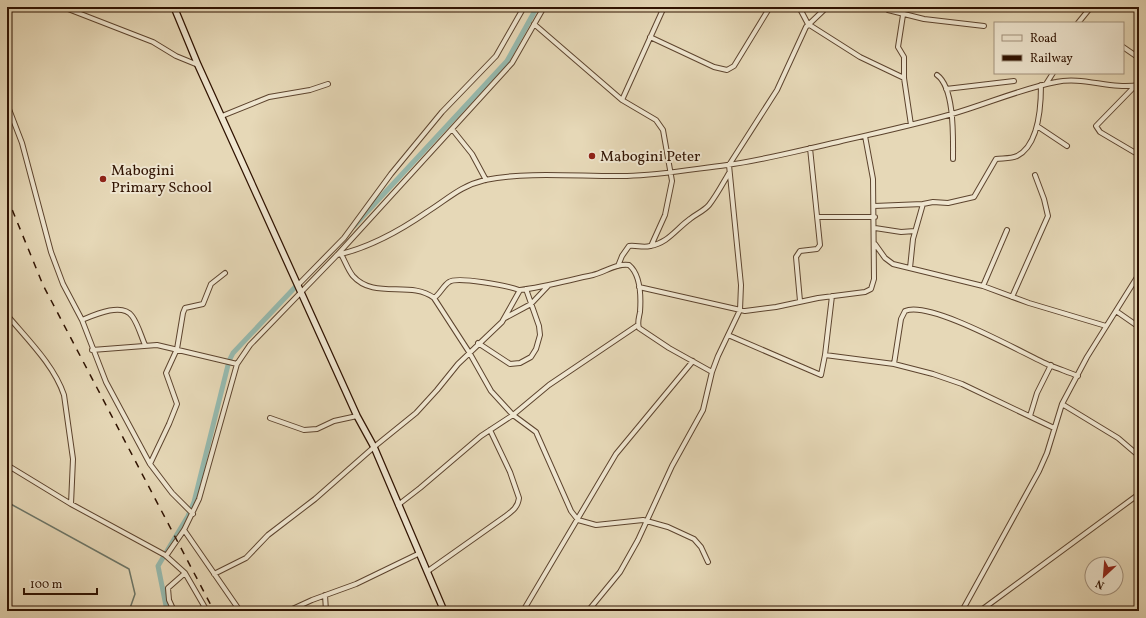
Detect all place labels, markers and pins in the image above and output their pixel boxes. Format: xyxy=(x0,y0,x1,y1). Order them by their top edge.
place label: Mabogini Peter xyxy=(600,147,700,168)
marker: Mabogini Peter xyxy=(587,151,597,161)
place label: Mabogini Primary School xyxy=(111,161,212,199)
marker: Mabogini Primary School xyxy=(98,174,108,184)

